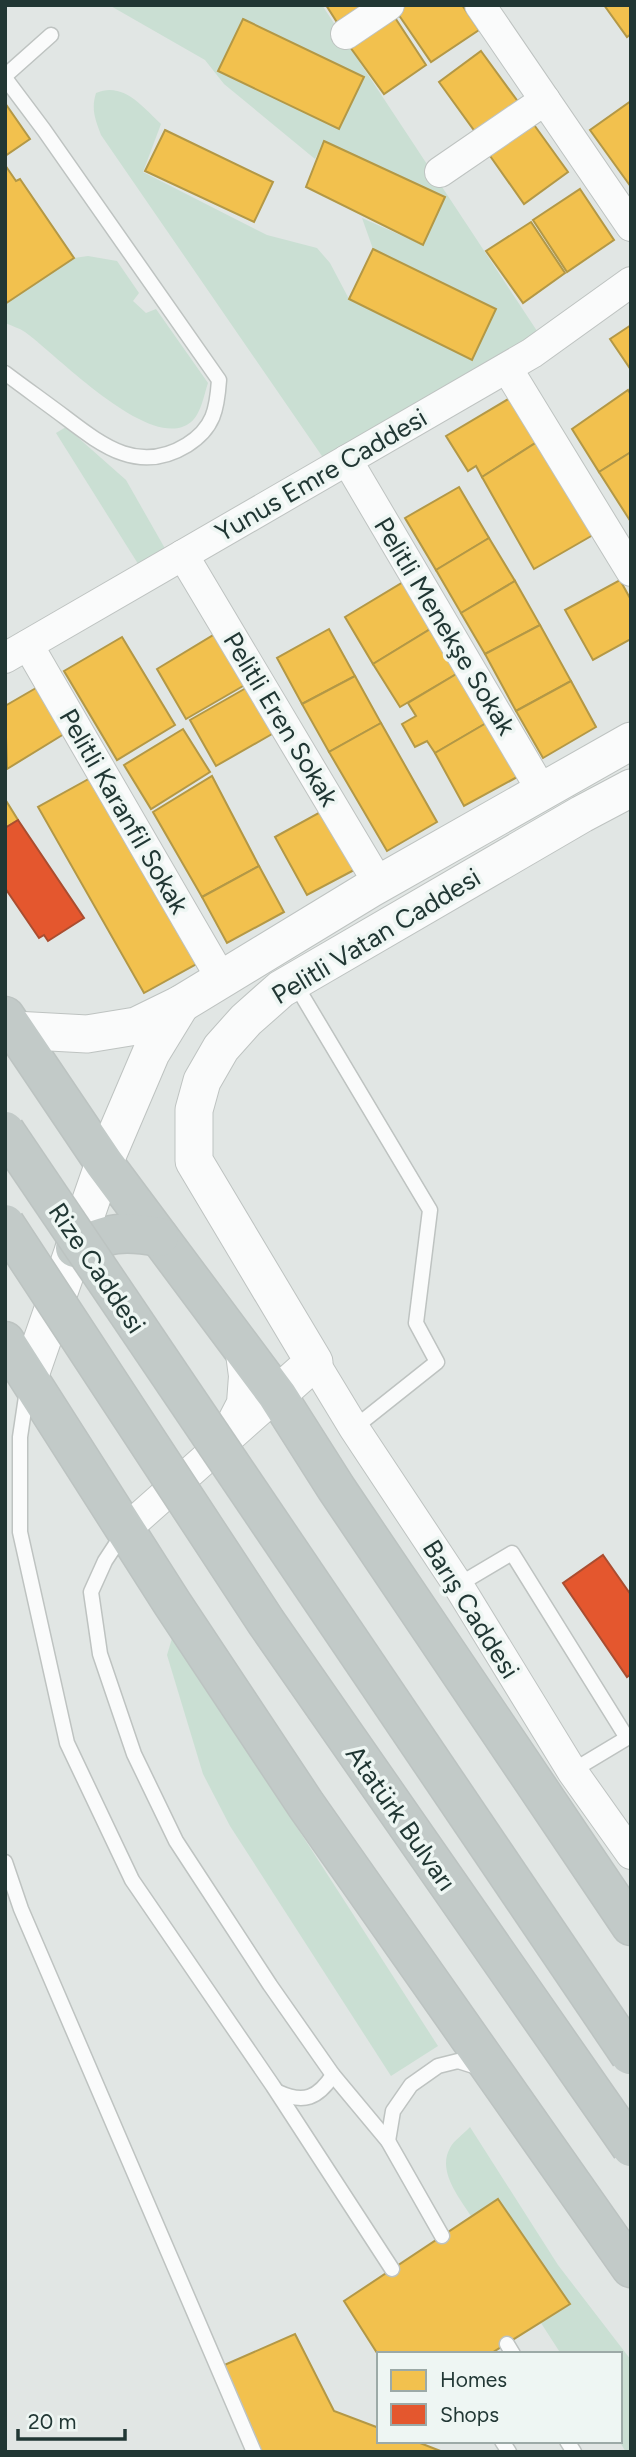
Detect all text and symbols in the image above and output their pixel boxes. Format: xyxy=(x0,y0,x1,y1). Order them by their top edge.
street label: Yunus Emre Caddesi xyxy=(210,401,432,549)
street label: Pelitli Menekşe Sokak xyxy=(367,511,523,741)
street label: Pelitli Eren Sokak xyxy=(216,626,346,812)
street label: Pelitli Karanfil Sokak xyxy=(52,703,196,919)
street label: Pelitli Vatan Caddesi xyxy=(266,861,486,1011)
street label: Rize Caddesi xyxy=(42,1197,152,1339)
street label: Barış Caddesi xyxy=(416,1534,526,1684)
street label: Atatürk Bulvarı xyxy=(339,1739,463,1897)
legend xyxy=(377,2352,622,2443)
text: Homes xyxy=(440,2367,507,2392)
scale bar xyxy=(18,2398,124,2442)
text: Shops xyxy=(440,2402,499,2427)
text: 20 m xyxy=(28,2409,76,2434)

